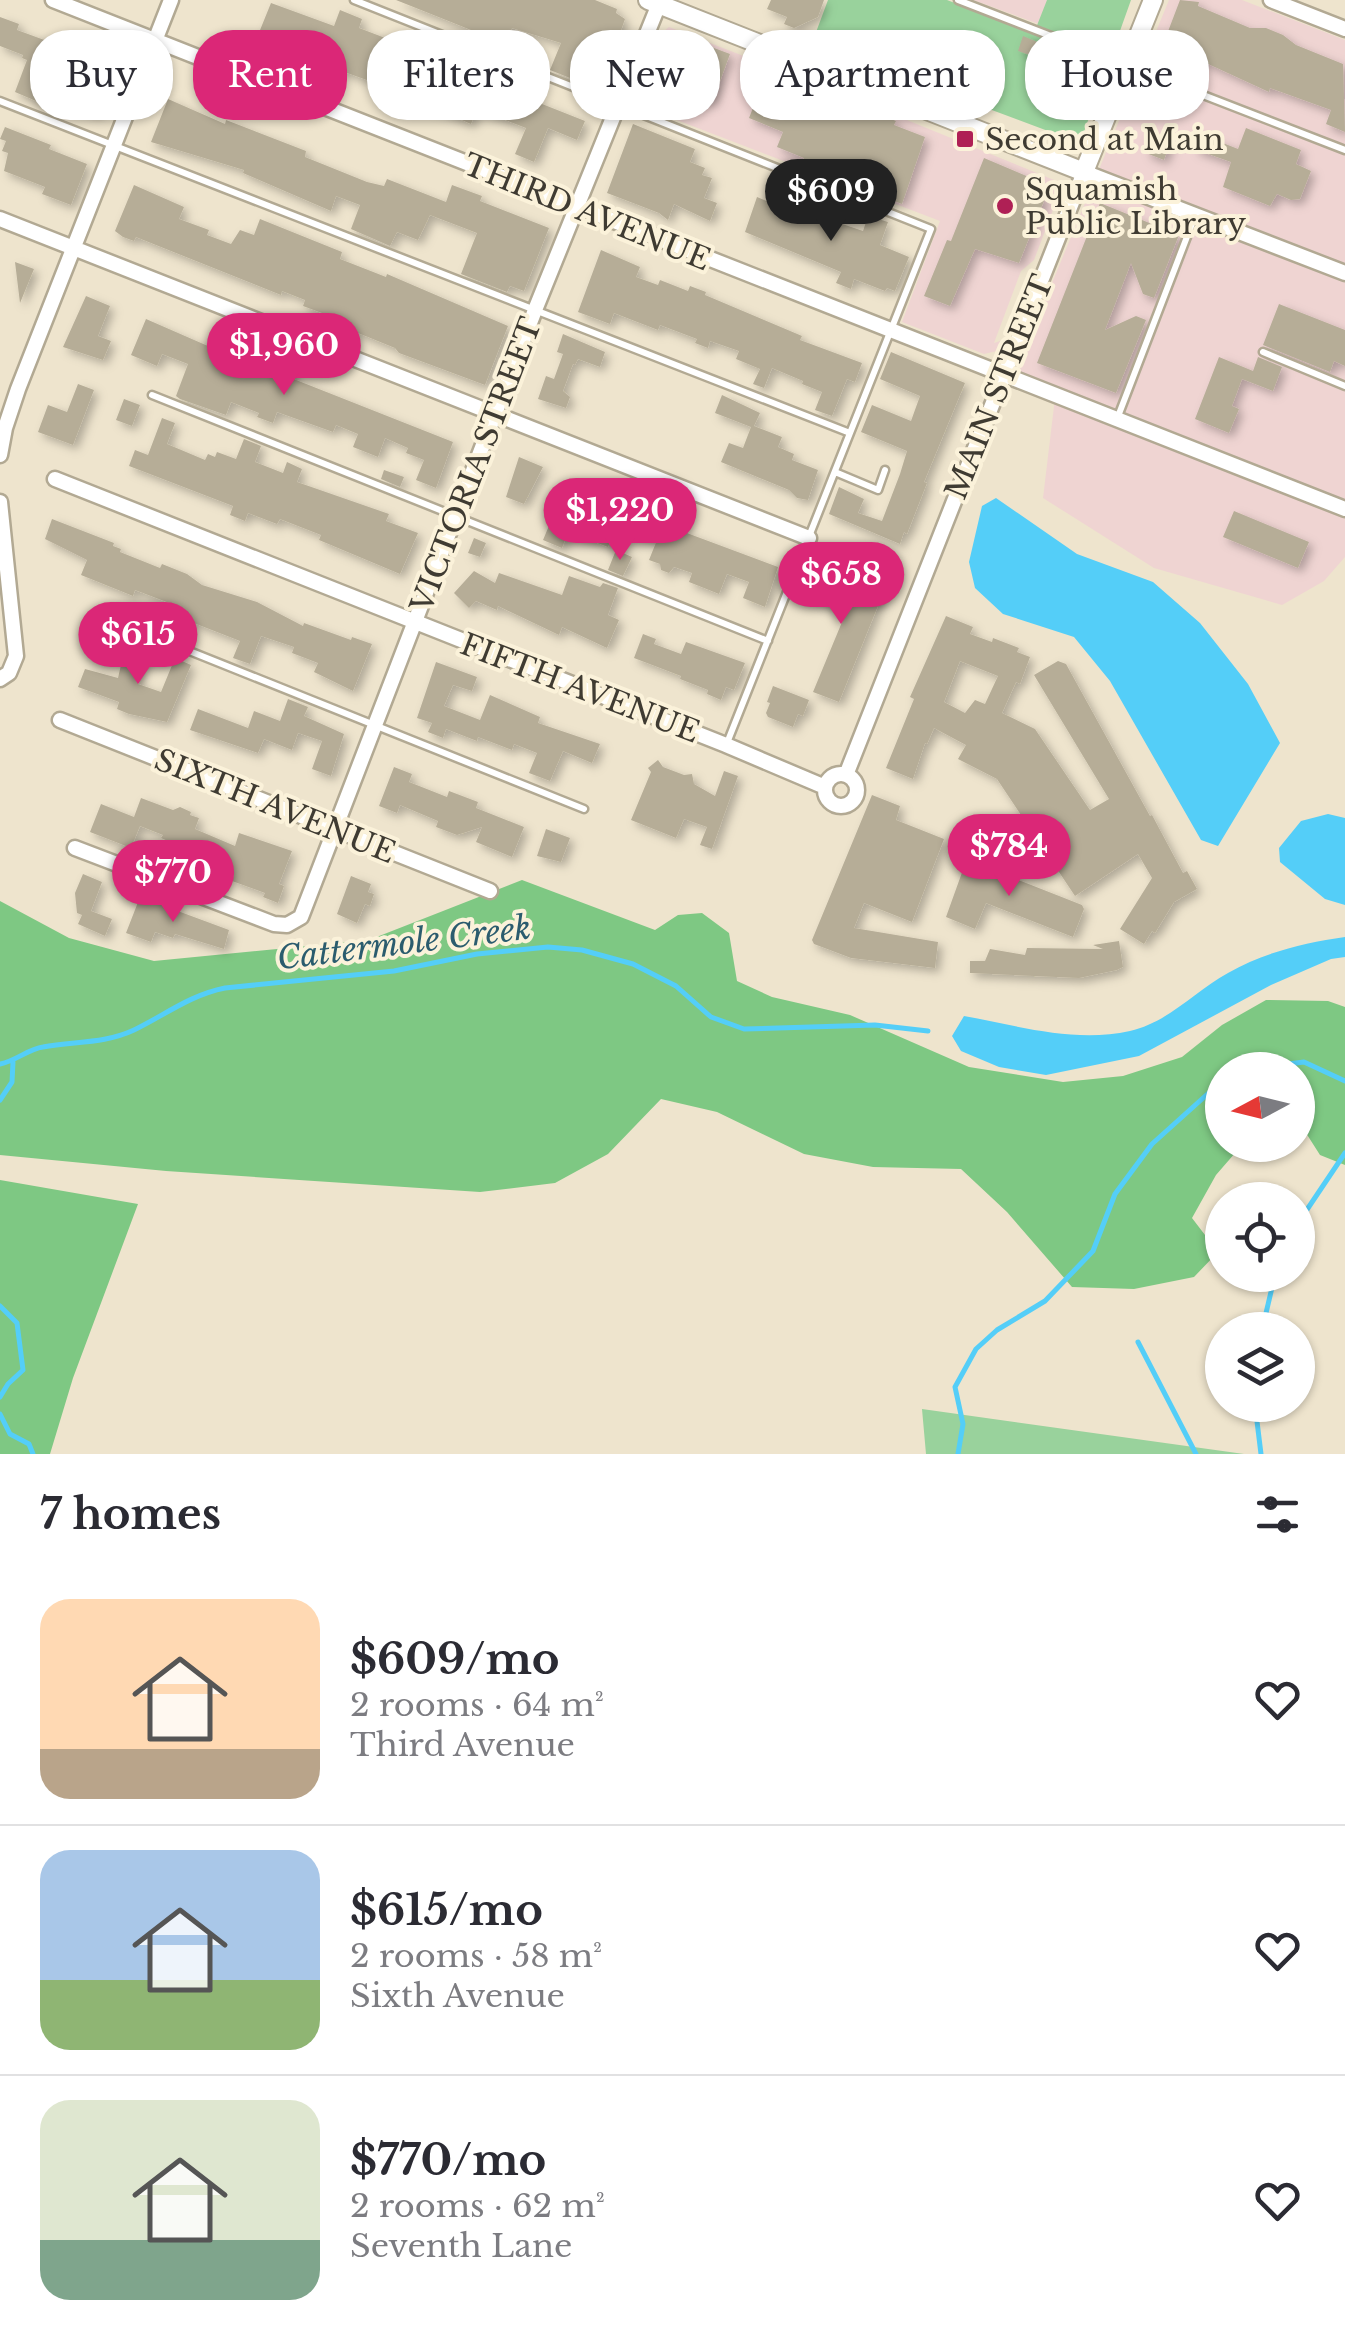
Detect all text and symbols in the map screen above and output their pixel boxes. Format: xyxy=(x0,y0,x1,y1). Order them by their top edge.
chip: Buy xyxy=(30,30,173,120)
chip: Rent xyxy=(193,30,347,120)
chip: Filters xyxy=(367,30,550,120)
chip: New xyxy=(570,30,720,120)
chip: Apartment xyxy=(740,30,1005,120)
chip: House xyxy=(1025,30,1209,120)
place label: Second at Main xyxy=(985,121,1224,158)
marker: Second at Main xyxy=(954,128,976,150)
street label: THIRD AVENUE xyxy=(458,146,716,278)
pin: $609 xyxy=(772,159,890,244)
text: $609 xyxy=(787,171,875,211)
place label: Squamish Public Library xyxy=(1025,171,1246,242)
marker: Squamish Public Library xyxy=(994,195,1016,217)
street label: MAIN STREET xyxy=(937,270,1061,504)
street label: VICTORIA STREET xyxy=(402,312,549,619)
pin: $1,960 xyxy=(203,313,365,398)
text: $1,960 xyxy=(229,325,339,365)
pin: $1,220 xyxy=(539,478,701,563)
text: $1,220 xyxy=(566,490,674,530)
pin: $658 xyxy=(782,542,900,627)
text: $658 xyxy=(800,554,882,594)
pin: $615 xyxy=(79,602,197,687)
text: $615 xyxy=(100,614,176,654)
street label: FIFTH AVENUE xyxy=(455,625,705,751)
street label: SIXTH AVENUE xyxy=(149,741,401,871)
pin: $784 xyxy=(950,814,1068,899)
text: $784 xyxy=(970,826,1048,866)
pin: $770 xyxy=(114,840,232,925)
text: $770 xyxy=(134,852,212,892)
water label: Cattermole Creek xyxy=(275,908,533,978)
north arrow xyxy=(1205,1052,1315,1162)
map controls xyxy=(1205,1052,1315,1422)
button: locate xyxy=(1205,1182,1315,1292)
button: layers xyxy=(1205,1312,1315,1422)
icon: filters xyxy=(1250,1487,1305,1542)
text: 7 homes xyxy=(40,1488,221,1540)
text: $609/mo xyxy=(350,1633,560,1685)
icon: home xyxy=(120,1639,240,1759)
icon: heart xyxy=(1250,1672,1305,1727)
text: 2 rooms · 64 m² xyxy=(350,1685,604,1725)
text: Third Avenue xyxy=(350,1725,575,1765)
text: $615/mo xyxy=(350,1884,543,1936)
icon: home xyxy=(120,1890,240,2010)
icon: heart xyxy=(1250,1923,1305,1978)
text: 2 rooms · 58 m² xyxy=(350,1936,602,1976)
text: Sixth Avenue xyxy=(350,1976,565,2016)
text: $770/mo xyxy=(350,2134,546,2186)
icon: home xyxy=(120,2140,240,2260)
icon: heart xyxy=(1250,2173,1305,2228)
text: 2 rooms · 62 m² xyxy=(350,2186,605,2226)
text: Seventh Lane xyxy=(350,2226,572,2266)

